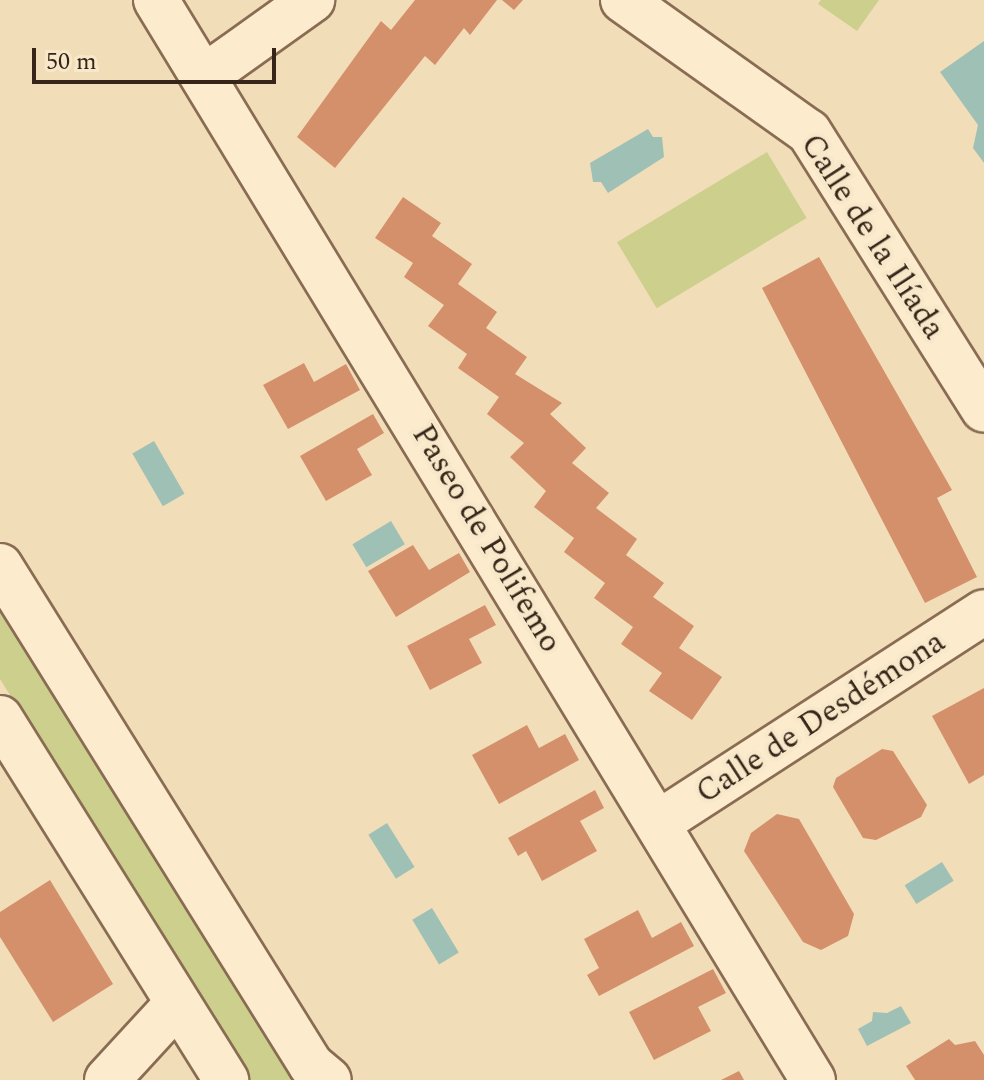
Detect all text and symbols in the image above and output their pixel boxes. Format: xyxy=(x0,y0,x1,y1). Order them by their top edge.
scale bar xyxy=(36,32,280,82)
text: 50 m xyxy=(46,44,97,80)
street label: Calle de la Ilíada xyxy=(791,127,953,347)
street label: Paseo de Polifemo xyxy=(403,418,569,660)
street label: Calle de Desdémona xyxy=(689,623,953,813)

